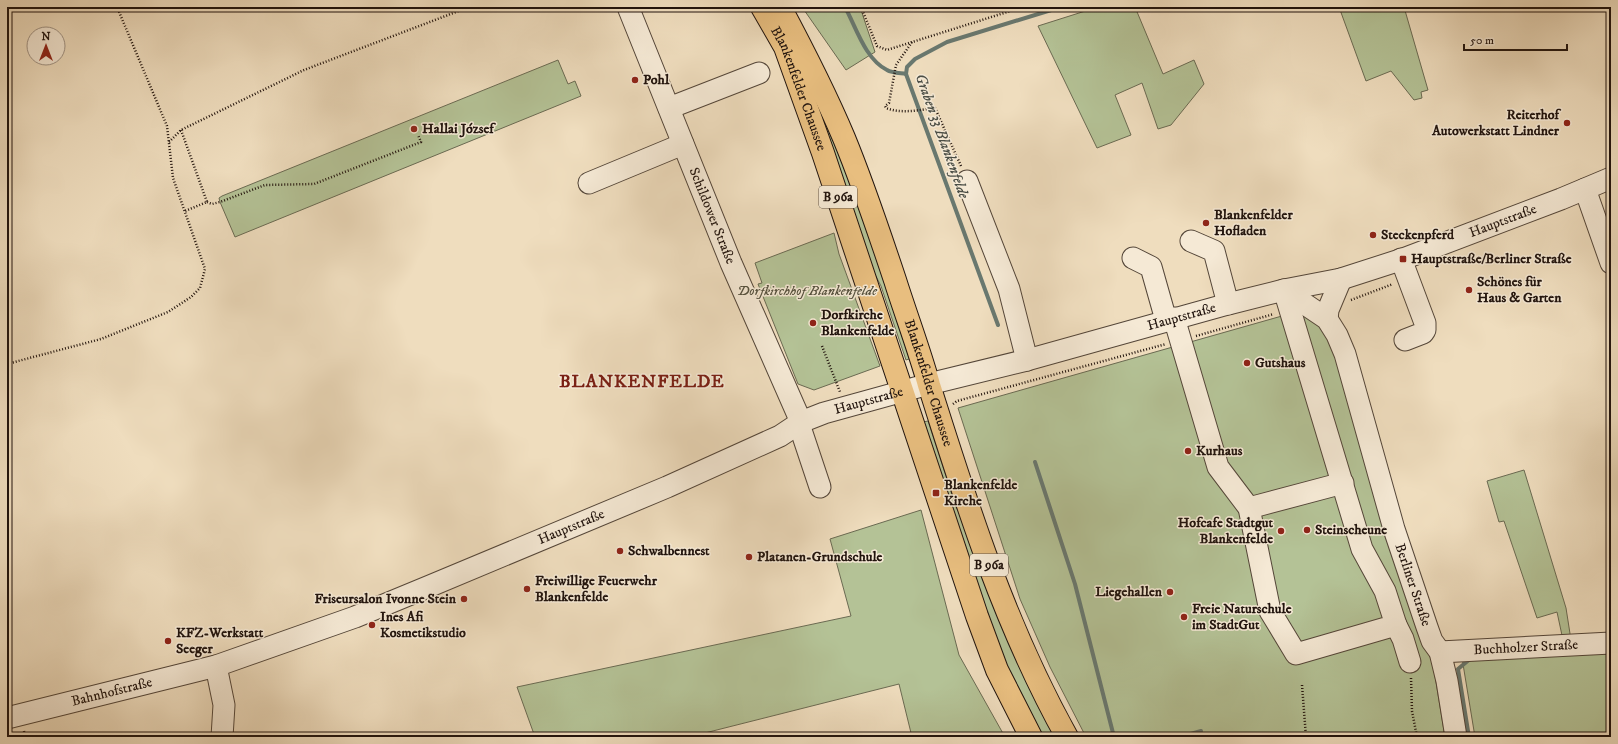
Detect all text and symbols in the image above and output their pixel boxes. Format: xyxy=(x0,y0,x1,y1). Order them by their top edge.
street label: Blankenfelder Chaussee xyxy=(766,23,831,154)
north arrow xyxy=(26,26,66,66)
scale bar xyxy=(1464,26,1567,52)
text: N xyxy=(41,30,51,44)
text: 50 m xyxy=(1470,33,1494,48)
place label: Pohl xyxy=(643,71,670,89)
water label: Graben 33 Blankenfelde xyxy=(911,71,974,202)
marker: Pohl xyxy=(630,75,640,85)
place label: Reiterhof Autowerkstatt Lindner xyxy=(1431,106,1562,140)
marker: Reiterhof Autowerkstatt Lindner xyxy=(1562,118,1572,128)
place label: Hallai József xyxy=(422,120,496,138)
marker: Hallai József xyxy=(409,124,419,134)
street label: Schildower Straße xyxy=(684,165,740,267)
road number: B 96a xyxy=(819,186,857,208)
street label: Hauptstraße xyxy=(1467,200,1539,242)
place label: Blankenfelder Hofladen xyxy=(1214,206,1293,240)
marker: Blankenfelder Hofladen xyxy=(1201,218,1211,228)
place label: Steckenpferd xyxy=(1381,226,1455,244)
marker: Steckenpferd xyxy=(1368,230,1378,240)
place label: Hauptstraße/Berliner Straße xyxy=(1411,250,1572,268)
marker: Hauptstraße/Berliner Straße xyxy=(1398,254,1408,264)
place label: Schönes für Haus & Garten xyxy=(1477,273,1562,307)
park label: Dorfkirchhof Blankenfelde xyxy=(737,282,878,300)
marker: Schönes für Haus & Garten xyxy=(1464,285,1474,295)
street label: Hauptstraße xyxy=(1145,299,1218,335)
place label: Dorfkirche Blankenfelde xyxy=(821,306,895,340)
street label: Blankenfelder Chaussee xyxy=(900,317,957,449)
marker: Dorfkirche Blankenfelde xyxy=(808,318,818,328)
place label: Gutshaus xyxy=(1255,354,1306,372)
marker: Gutshaus xyxy=(1242,358,1252,368)
district label: BLANKENFELDE xyxy=(559,371,725,393)
street label: Hauptstraße xyxy=(832,383,905,419)
place label: Kurhaus xyxy=(1196,442,1243,460)
marker: Kurhaus xyxy=(1183,446,1193,456)
place label: Blankenfelde Kirche xyxy=(944,476,1018,510)
marker: Blankenfelde Kirche xyxy=(931,488,941,498)
street label: Hauptstraße xyxy=(535,505,607,549)
place label: Hofcafe Stadtgut Blankenfelde xyxy=(1178,514,1274,548)
place label: Steinscheune xyxy=(1315,521,1387,539)
marker: Steinscheune xyxy=(1302,525,1312,535)
marker: Hofcafe Stadtgut Blankenfelde xyxy=(1276,526,1286,536)
street label: Berliner Straße xyxy=(1391,541,1435,629)
place label: Schwalbennest xyxy=(628,542,710,560)
marker: Schwalbennest xyxy=(615,546,625,556)
place label: Platanen-Grundschule xyxy=(757,548,883,566)
marker: Platanen-Grundschule xyxy=(744,552,754,562)
road number: B 96a xyxy=(970,554,1008,576)
place label: Freiwillige Feuerwehr Blankenfelde xyxy=(535,572,658,606)
place label: Liegehallen xyxy=(1095,583,1163,601)
marker: Freiwillige Feuerwehr Blankenfelde xyxy=(522,584,532,594)
marker: Liegehallen xyxy=(1165,587,1175,597)
place label: Friseursalon Ivonne Stein xyxy=(315,590,457,608)
marker: Friseursalon Ivonne Stein xyxy=(459,594,469,604)
place label: Freie Naturschule im StadtGut xyxy=(1192,600,1292,634)
place label: Ines Afi Kosmetikstudio xyxy=(380,608,466,642)
marker: Freie Naturschule im StadtGut xyxy=(1179,612,1189,622)
marker: Ines Afi Kosmetikstudio xyxy=(367,620,377,630)
place label: KFZ-Werkstatt Seeger xyxy=(176,624,264,658)
marker: KFZ-Werkstatt Seeger xyxy=(163,636,173,646)
street label: Buchholzer Straße xyxy=(1473,636,1579,659)
street label: Bahnhofstraße xyxy=(70,673,154,711)

